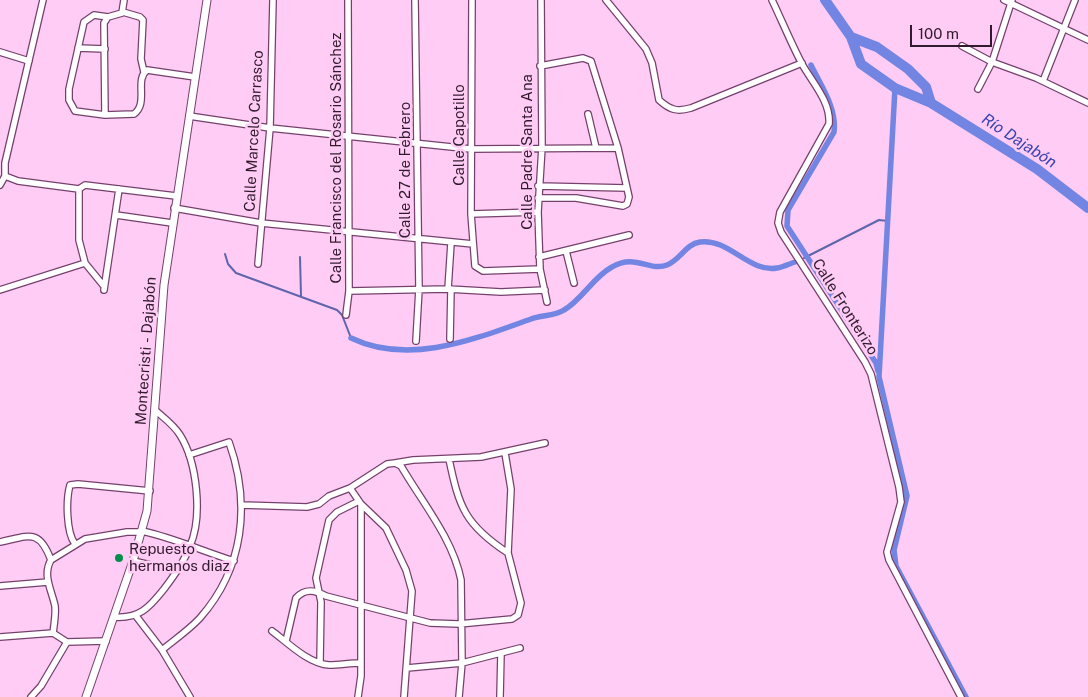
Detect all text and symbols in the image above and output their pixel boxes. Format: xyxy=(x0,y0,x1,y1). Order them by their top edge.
scale bar xyxy=(913,15,996,47)
text: 100 m xyxy=(918,25,959,42)
street label: Calle Francisco del Rosario Sánchez xyxy=(327,33,345,283)
street label: Calle Marcelo Carrasco xyxy=(241,50,267,212)
street label: Calle Padre Santa Ana xyxy=(518,74,536,230)
street label: Calle Capotillo xyxy=(450,84,468,186)
street label: Calle 27 de Febrero xyxy=(396,102,414,238)
water label: Río Dajabón xyxy=(978,110,1060,172)
street label: Calle Fronterizo xyxy=(808,256,882,358)
street label: Montecristi - Dajabón xyxy=(132,276,160,426)
place label: Repuesto hermanos diaz xyxy=(129,540,230,575)
marker: Repuesto hermanos diaz xyxy=(113,552,125,564)

